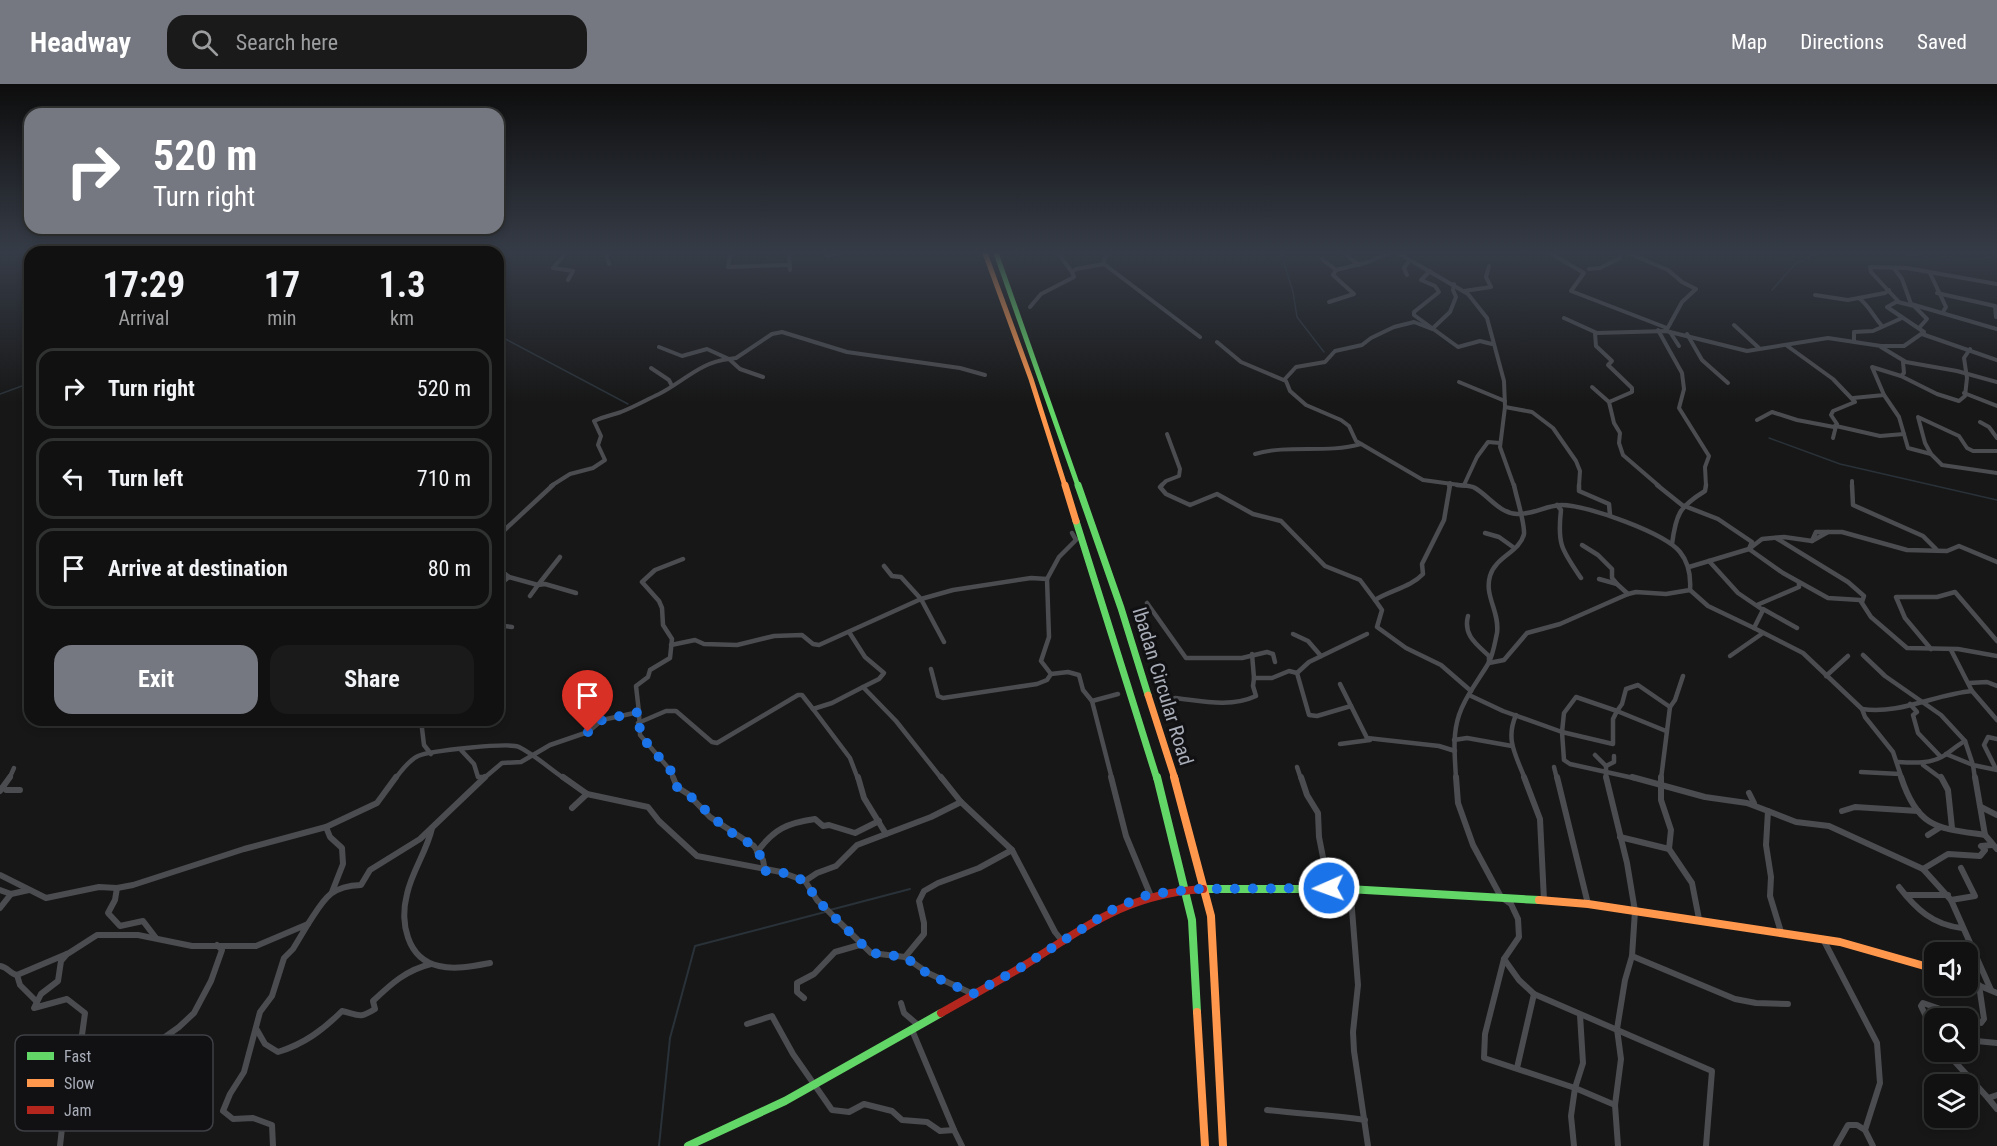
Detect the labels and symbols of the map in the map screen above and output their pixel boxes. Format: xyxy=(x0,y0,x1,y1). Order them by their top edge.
street label: Ibadan Circular Road xyxy=(1128,604,1198,768)
pin xyxy=(562,670,613,732)
position arrow xyxy=(1297,856,1361,920)
legend xyxy=(15,1035,213,1131)
text: Fast xyxy=(64,1047,91,1066)
text: Slow xyxy=(64,1074,94,1093)
text: Jam xyxy=(64,1101,91,1120)

